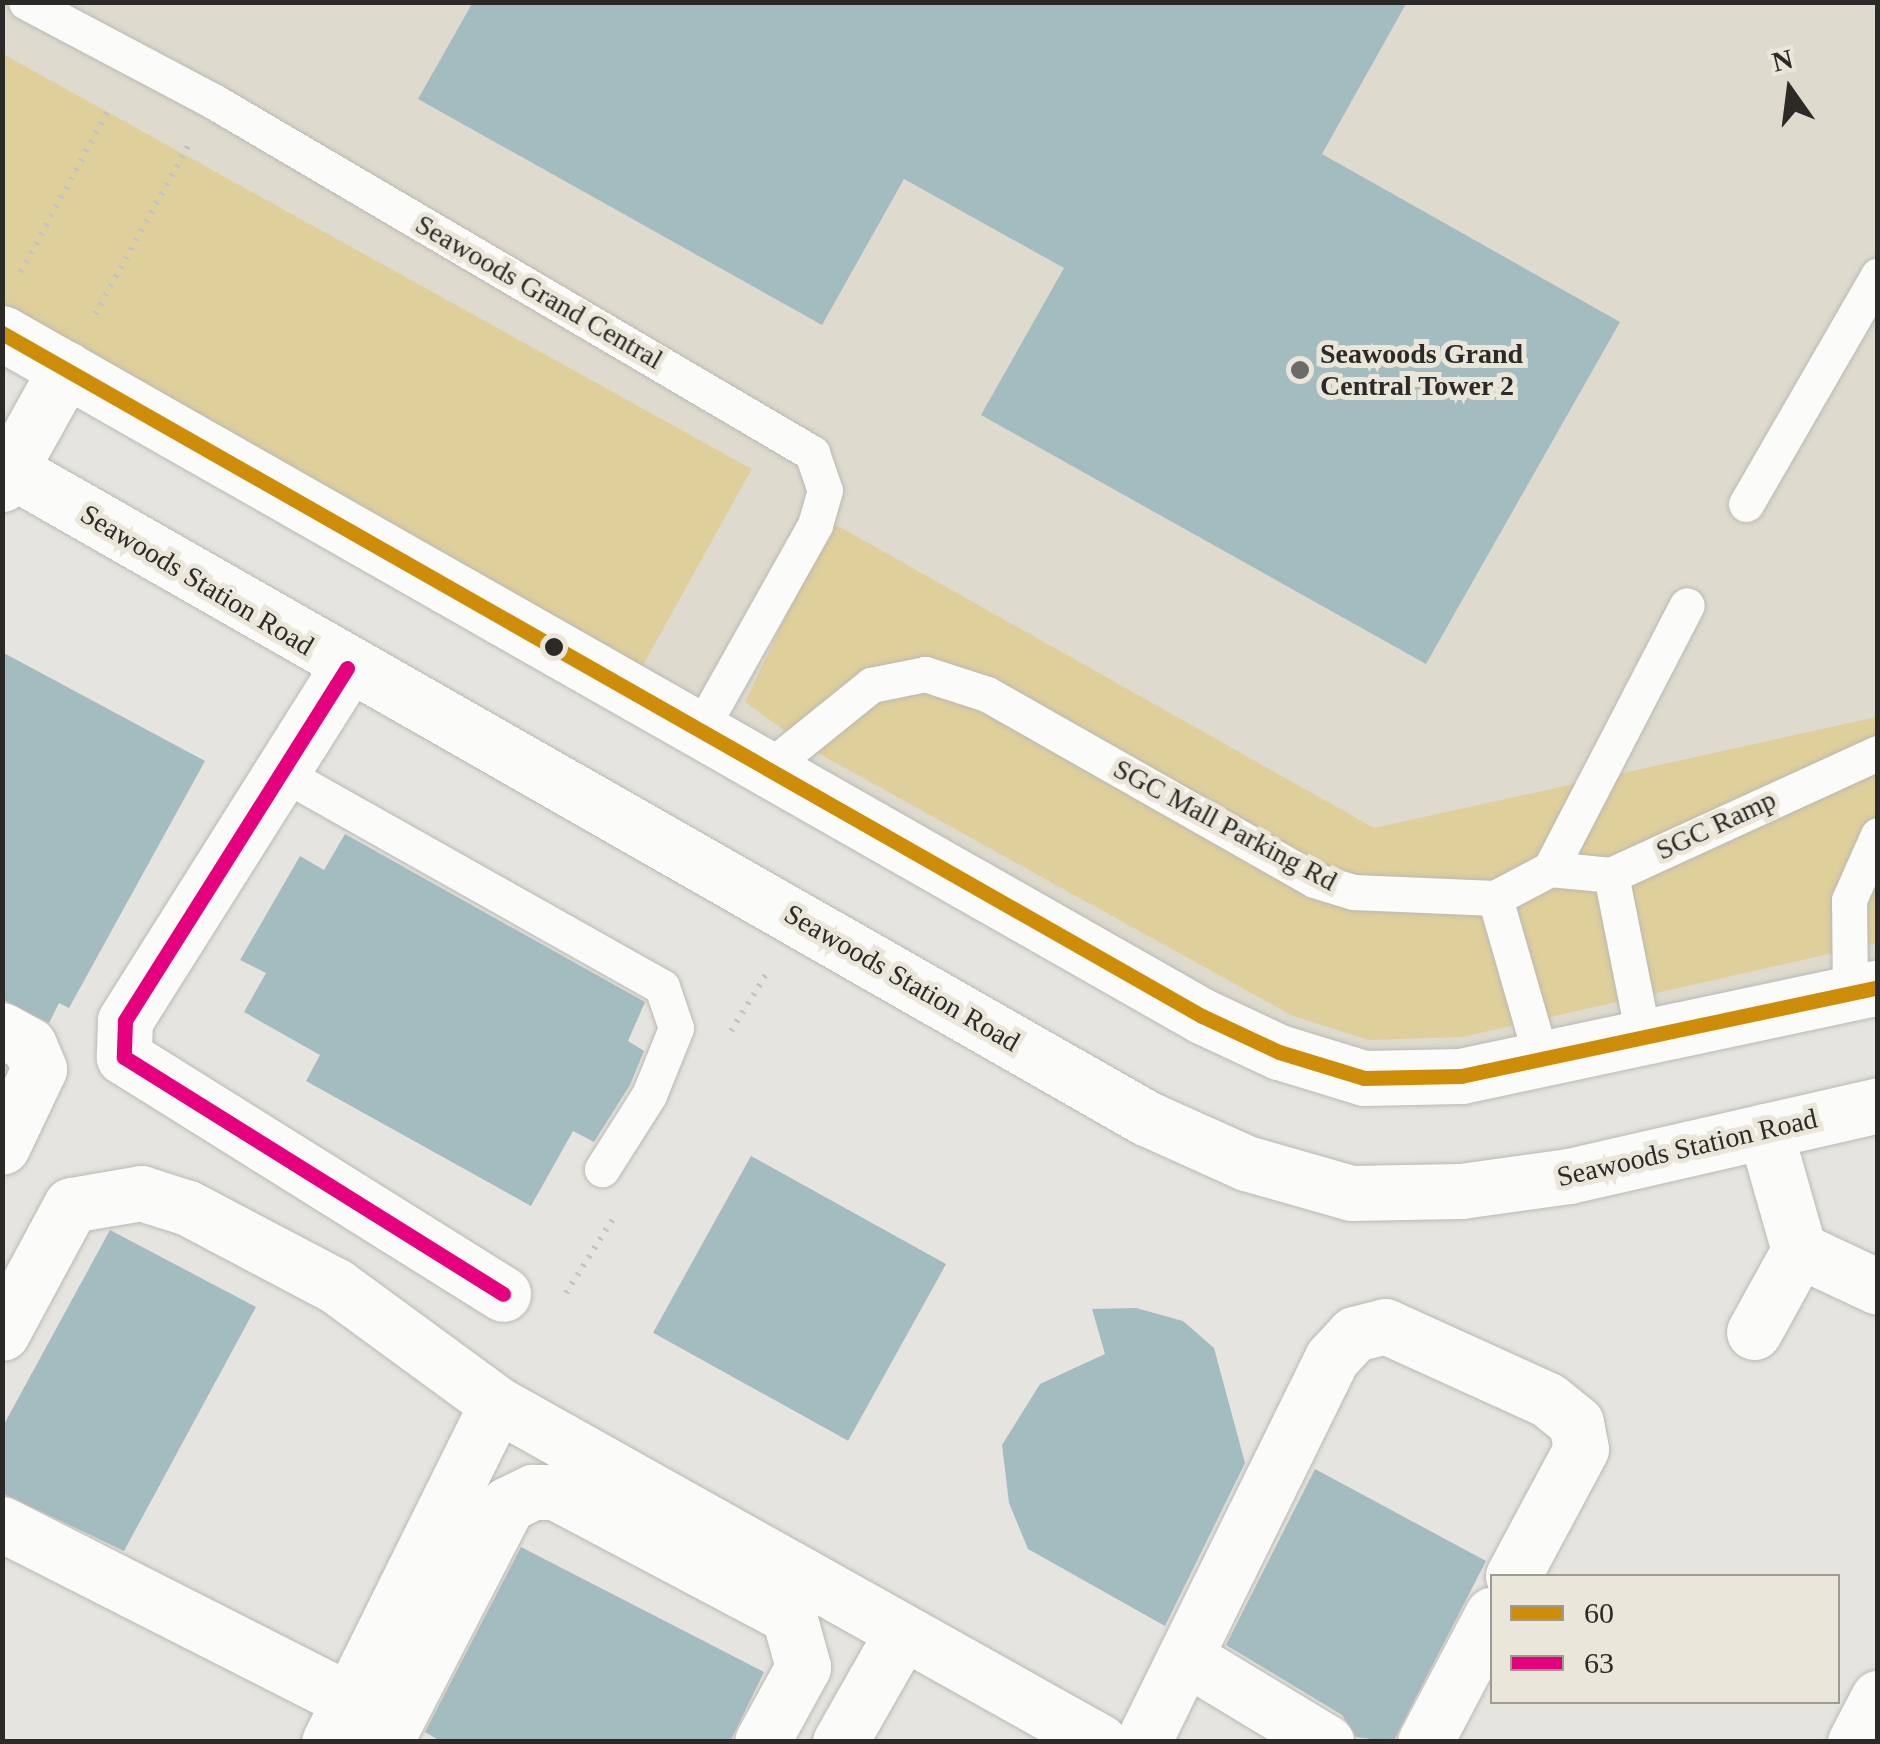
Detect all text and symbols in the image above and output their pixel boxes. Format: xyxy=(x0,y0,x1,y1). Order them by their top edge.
north arrow xyxy=(1740,40,1840,140)
text: N xyxy=(1769,43,1796,78)
street label: Seawoods Grand Central xyxy=(409,207,669,377)
place label: Seawoods Grand Central Tower 2 xyxy=(1320,337,1523,403)
marker: Seawoods Grand Central Tower 2 xyxy=(1289,359,1311,381)
street label: Seawoods Station Road xyxy=(74,497,320,663)
unlabelled marker xyxy=(544,637,564,657)
street label: SGC Mall Parking Rd xyxy=(1108,752,1342,898)
street label: SGC Ramp xyxy=(1651,783,1781,867)
street label: Seawoods Station Road xyxy=(778,897,1026,1059)
street label: Seawoods Station Road xyxy=(1554,1102,1820,1194)
legend xyxy=(1490,1574,1840,1704)
text: 60 xyxy=(1584,1596,1614,1629)
text: 63 xyxy=(1584,1646,1614,1679)

